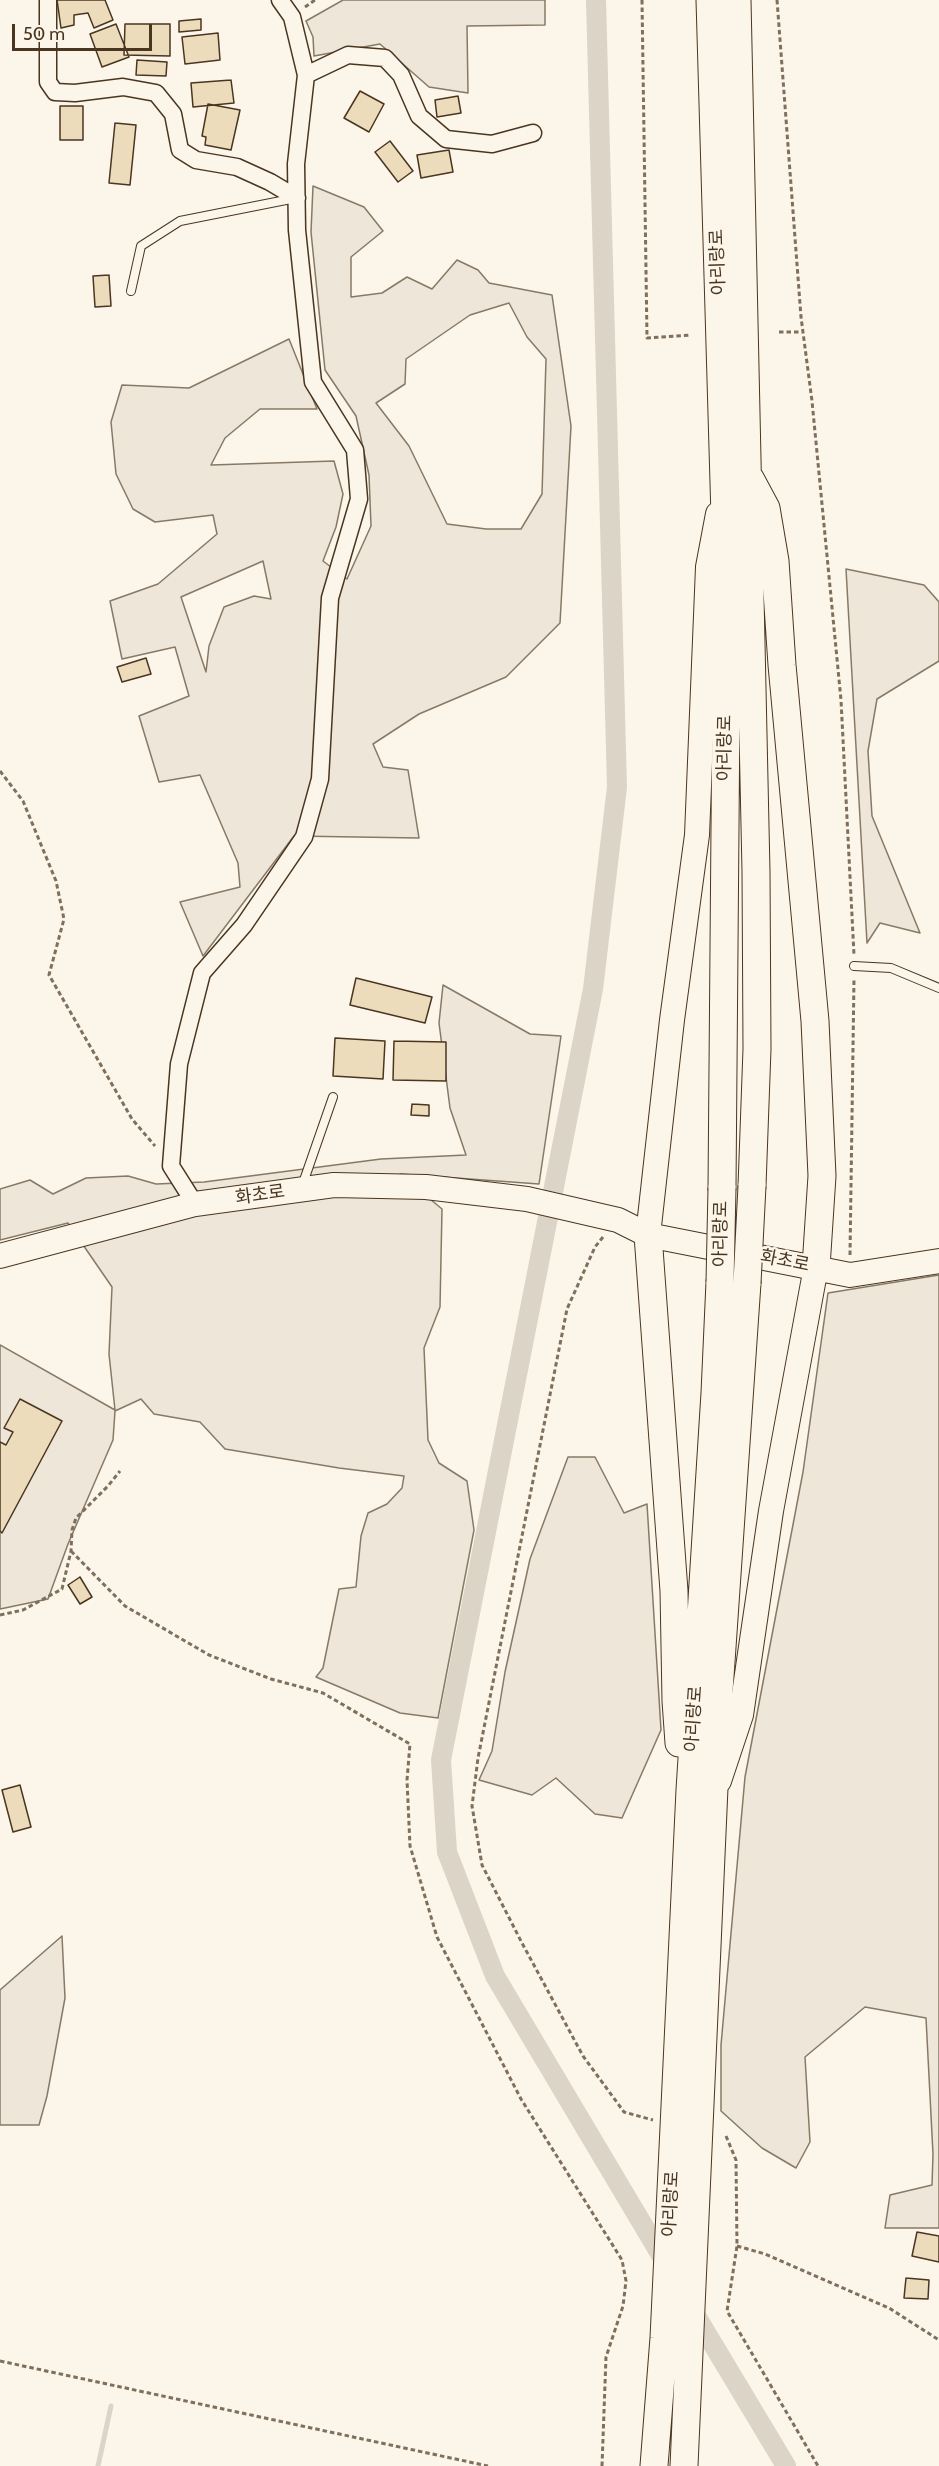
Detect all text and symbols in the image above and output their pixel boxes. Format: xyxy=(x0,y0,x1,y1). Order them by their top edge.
scale bar xyxy=(15,12,154,50)
text: 50 m xyxy=(23,23,65,45)
street label: 아리랑로 xyxy=(706,229,730,295)
street label: 아리랑로 xyxy=(714,715,736,781)
street label: 화초로 xyxy=(234,1181,286,1209)
street label: 아리랑로 xyxy=(710,1201,732,1267)
street label: 화초로 xyxy=(759,1246,811,1276)
street label: 아리랑로 xyxy=(681,1685,707,1753)
street label: 아리랑로 xyxy=(658,2170,684,2238)

